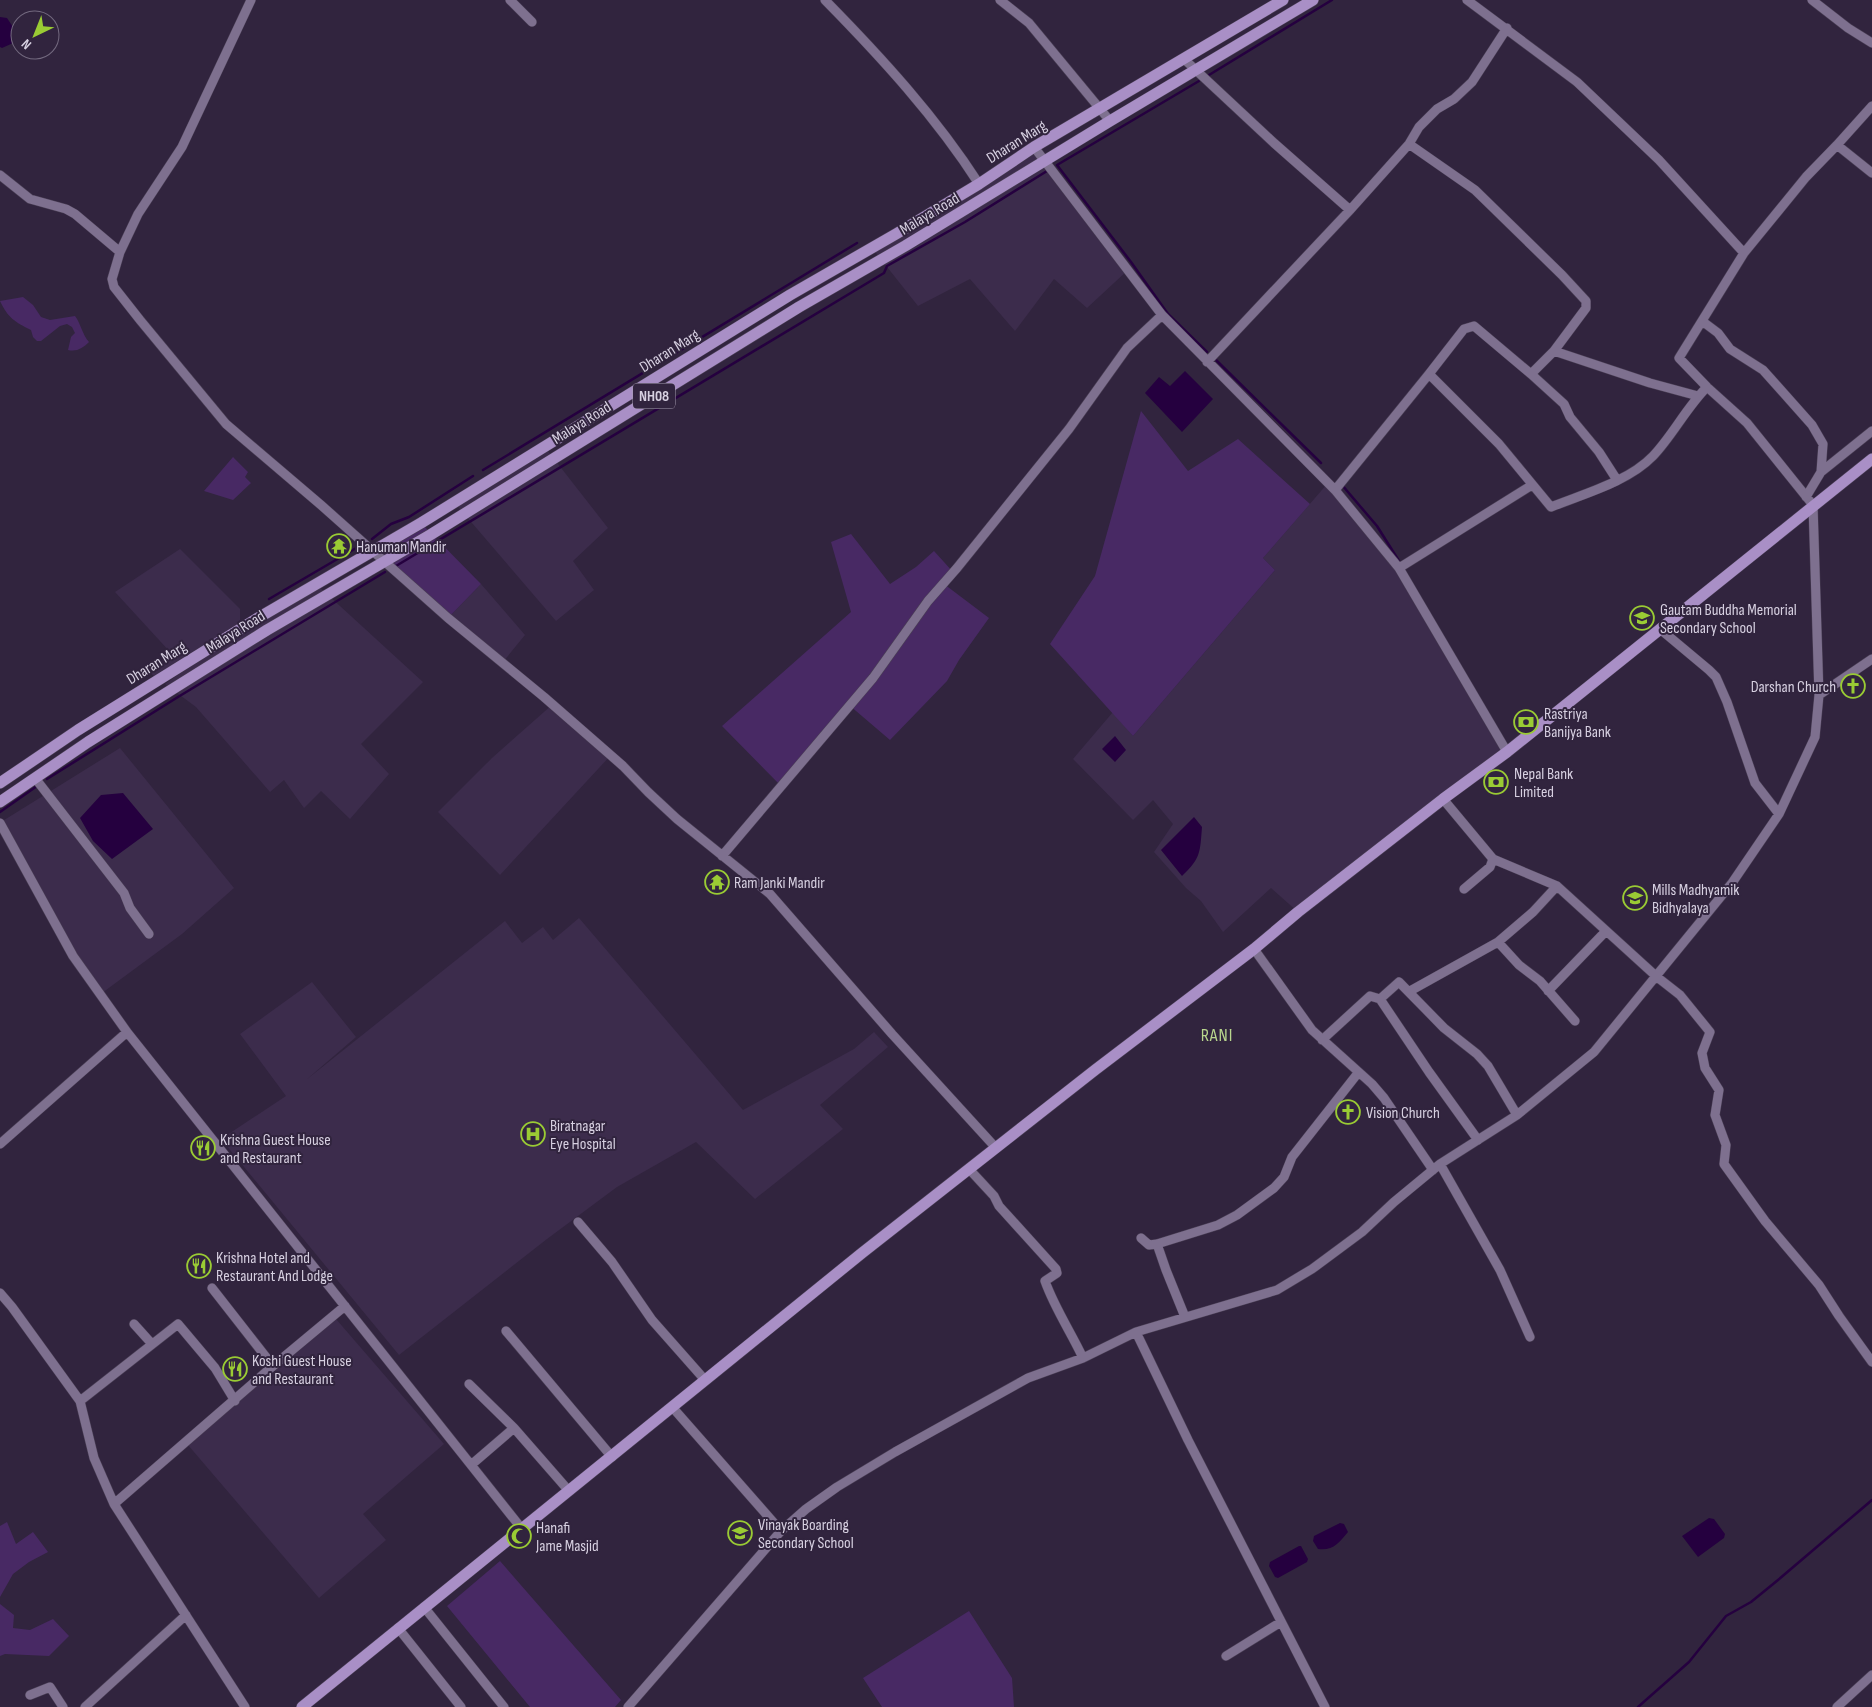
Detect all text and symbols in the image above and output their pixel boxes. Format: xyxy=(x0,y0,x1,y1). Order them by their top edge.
north arrow xyxy=(10,10,60,60)
text: N xyxy=(18,35,35,53)
street label: Dharan Marg xyxy=(983,116,1050,168)
street label: Malaya Road xyxy=(897,189,963,239)
street label: Dharan Marg xyxy=(636,325,703,377)
road number: NH08 xyxy=(633,384,675,408)
street label: Malaya Road xyxy=(549,398,615,449)
temple icon: Hanuman Mandir xyxy=(326,533,352,559)
place label: Hanuman Mandir xyxy=(356,538,447,557)
place label: Gautam Buddha Memorial Secondary School xyxy=(1660,601,1797,638)
school or university icon: Gautam Buddha Memorial Secondary School xyxy=(1629,605,1655,631)
street label: Malaya Road xyxy=(203,607,269,658)
street label: Dharan Marg xyxy=(123,637,190,689)
church icon: Darshan Church xyxy=(1840,673,1866,699)
place label: Darshan Church xyxy=(1751,678,1836,697)
place label: Rastriya Banijya Bank xyxy=(1544,705,1611,742)
bank icon: Rastriya Banijya Bank xyxy=(1513,709,1539,735)
place label: Nepal Bank Limited xyxy=(1514,765,1573,802)
bank icon: Nepal Bank Limited xyxy=(1483,769,1509,795)
temple icon: Ram Janki Mandir xyxy=(704,869,730,895)
place label: Ram Janki Mandir xyxy=(734,874,825,893)
place label: Mills Madhyamik Bidhyalaya xyxy=(1652,881,1739,918)
school or university icon: Mills Madhyamik Bidhyalaya xyxy=(1622,885,1648,911)
district label: RANI xyxy=(1201,1025,1233,1046)
church icon: Vision Church xyxy=(1335,1099,1361,1125)
place label: Vision Church xyxy=(1366,1104,1440,1123)
place label: Biratnagar Eye Hospital xyxy=(550,1117,616,1154)
hospital icon: Biratnagar Eye Hospital xyxy=(520,1121,546,1147)
place label: Krishna Guest House and Restaurant xyxy=(220,1131,331,1168)
restaurant icon: Krishna Guest House and Restaurant xyxy=(190,1135,216,1161)
place label: Krishna Hotel and Restaurant And Lodge xyxy=(216,1249,333,1286)
restaurant icon: Krishna Hotel and Restaurant And Lodge xyxy=(186,1253,212,1279)
place label: Koshi Guest House and Restaurant xyxy=(252,1352,352,1389)
restaurant icon: Koshi Guest House and Restaurant xyxy=(222,1356,248,1382)
place label: Vinayak Boarding Secondary School xyxy=(758,1516,854,1553)
place label: Hanafi Jame Masjid xyxy=(535,1519,599,1556)
school or university icon: Vinayak Boarding Secondary School xyxy=(727,1520,753,1546)
mosque icon: Hanafi Jame Masjid xyxy=(506,1523,532,1549)

